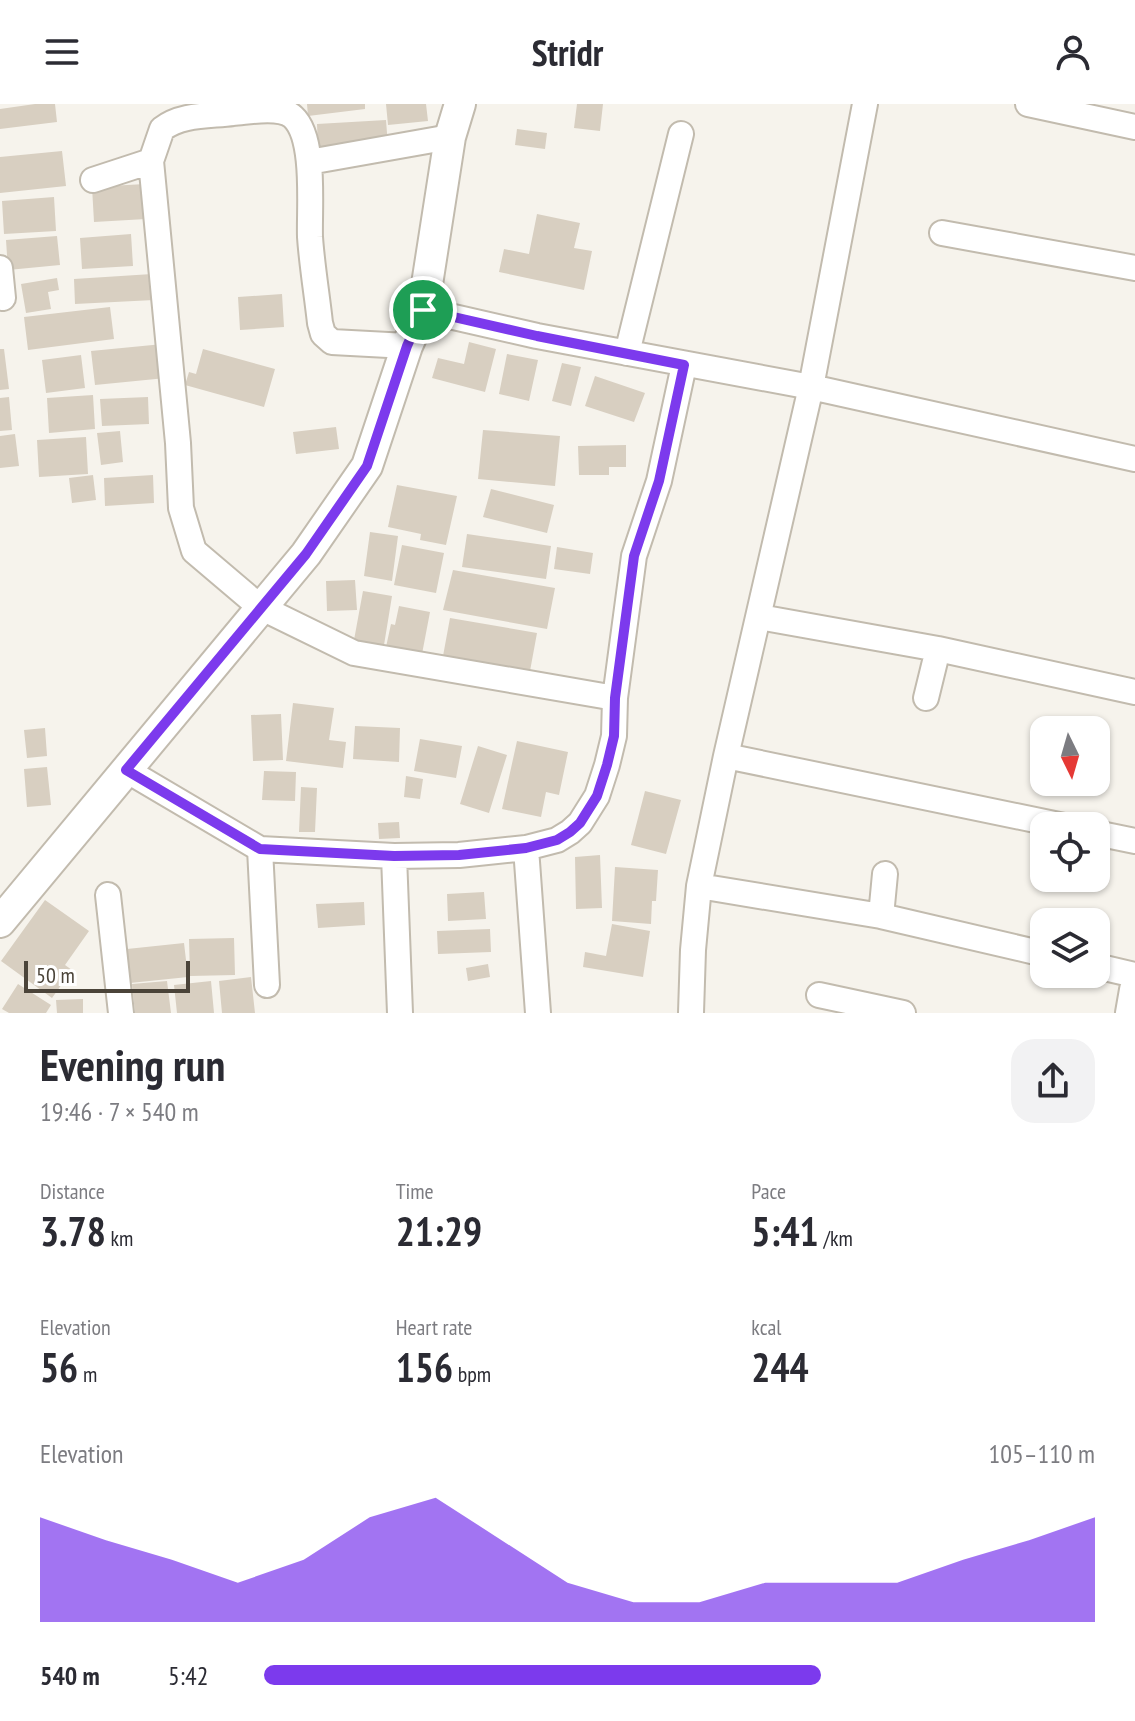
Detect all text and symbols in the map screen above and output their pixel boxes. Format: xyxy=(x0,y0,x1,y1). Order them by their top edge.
text: Stridr xyxy=(532,29,603,76)
icon: menu xyxy=(40,30,84,74)
icon: person xyxy=(1051,30,1095,74)
pin xyxy=(389,276,457,344)
icon: arrive xyxy=(401,288,445,332)
north arrow xyxy=(1030,716,1110,796)
map controls xyxy=(1030,716,1110,988)
button: locate xyxy=(1030,812,1110,892)
button: layers xyxy=(1030,908,1110,988)
scale bar xyxy=(24,957,190,993)
text: 50 m xyxy=(36,961,75,989)
text: Evening run xyxy=(40,1036,225,1093)
button: share xyxy=(1011,1039,1095,1123)
text: 19:46 · 7 × 540 m xyxy=(40,1095,199,1128)
text: Distance xyxy=(40,1177,105,1205)
text: Time xyxy=(396,1177,434,1205)
text: Pace xyxy=(751,1177,786,1205)
text: 3.78 xyxy=(40,1205,106,1257)
text: 21:29 xyxy=(396,1205,482,1257)
text: 5:41 xyxy=(751,1205,819,1257)
text: km xyxy=(106,1224,133,1252)
text: /km xyxy=(819,1224,853,1252)
text: Elevation xyxy=(40,1313,111,1341)
text: Heart rate xyxy=(396,1313,472,1341)
text: kcal xyxy=(751,1313,781,1341)
text: 56 xyxy=(40,1341,78,1393)
text: 156 xyxy=(396,1341,453,1393)
text: 244 xyxy=(751,1341,809,1393)
text: m xyxy=(78,1360,97,1388)
text: bpm xyxy=(453,1360,491,1388)
text: Elevation xyxy=(40,1437,123,1470)
text: 105–110 m xyxy=(989,1437,1095,1470)
text: 540 m xyxy=(40,1659,100,1692)
text: 5:42 xyxy=(168,1659,208,1692)

